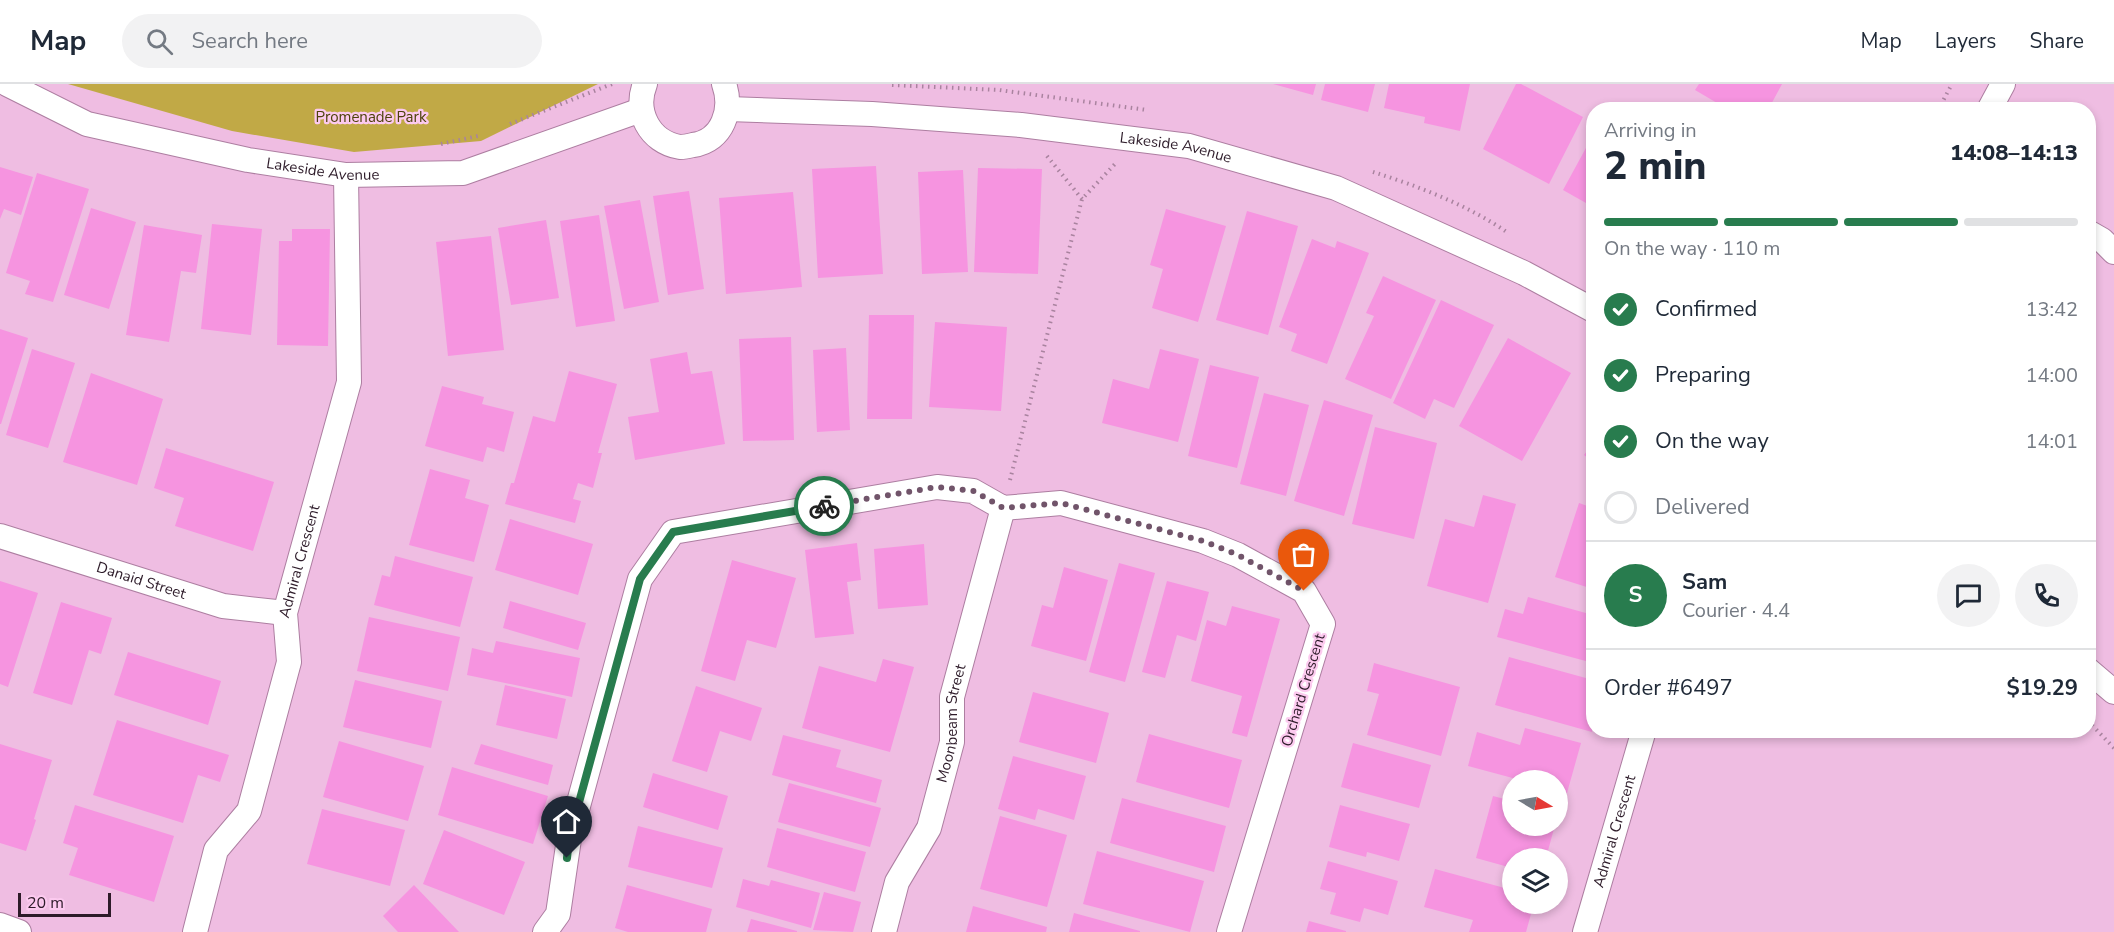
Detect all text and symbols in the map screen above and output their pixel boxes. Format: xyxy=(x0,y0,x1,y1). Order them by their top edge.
search box xyxy=(122,14,542,68)
text: Map xyxy=(30,22,86,60)
icon: search xyxy=(143,25,176,58)
text: Search here xyxy=(191,26,308,56)
text: Map xyxy=(1860,27,1902,55)
text: Layers xyxy=(1935,27,1996,55)
text: Share xyxy=(2029,27,2084,55)
park label: Promenade Park xyxy=(316,107,427,127)
text: Arriving in xyxy=(1604,117,1697,144)
street label: Lakeside Avenue xyxy=(1119,127,1234,168)
text: 14:08–14:13 xyxy=(1950,138,2078,168)
text: 2 min xyxy=(1604,140,1707,193)
street label: Lakeside Avenue xyxy=(265,153,380,185)
text: On the way · 110 m xyxy=(1604,235,1780,262)
icon: check xyxy=(1604,293,1637,326)
text: Confirmed xyxy=(1655,294,1757,324)
text: 13:42 xyxy=(2025,296,2078,323)
icon: check xyxy=(1604,359,1637,392)
text: Preparing xyxy=(1655,360,1751,390)
text: 14:00 xyxy=(2025,362,2078,389)
icon: check xyxy=(1604,425,1637,458)
text: On the way xyxy=(1655,426,1769,456)
text: 14:01 xyxy=(2025,428,2078,455)
courier xyxy=(794,476,854,536)
icon: bike xyxy=(808,490,841,523)
text: Delivered xyxy=(1655,492,1750,522)
street label: Admiral Crescent xyxy=(274,502,325,620)
pin xyxy=(1278,529,1329,591)
icon: bag xyxy=(1287,538,1320,571)
street label: Danaid Street xyxy=(94,557,189,604)
button: chat xyxy=(1937,564,2000,627)
button: phone xyxy=(2015,564,2078,627)
text: Sam xyxy=(1682,567,1727,597)
text: S xyxy=(1629,580,1642,610)
text: Courier · 4.4 xyxy=(1682,597,1790,624)
street label: Orchard Crescent xyxy=(1276,630,1330,749)
street label: Moonbeam Street xyxy=(932,661,971,785)
text: Order #6497 xyxy=(1604,673,1733,703)
text: $19.29 xyxy=(2007,673,2078,703)
north arrow xyxy=(1502,770,1568,836)
map controls xyxy=(1502,770,1568,914)
street label: Admiral Crescent xyxy=(1588,772,1641,890)
pin xyxy=(541,796,592,858)
icon: home xyxy=(550,805,583,838)
button: layers xyxy=(1502,848,1568,914)
scale bar xyxy=(18,890,111,918)
text: 20 m xyxy=(27,892,64,914)

